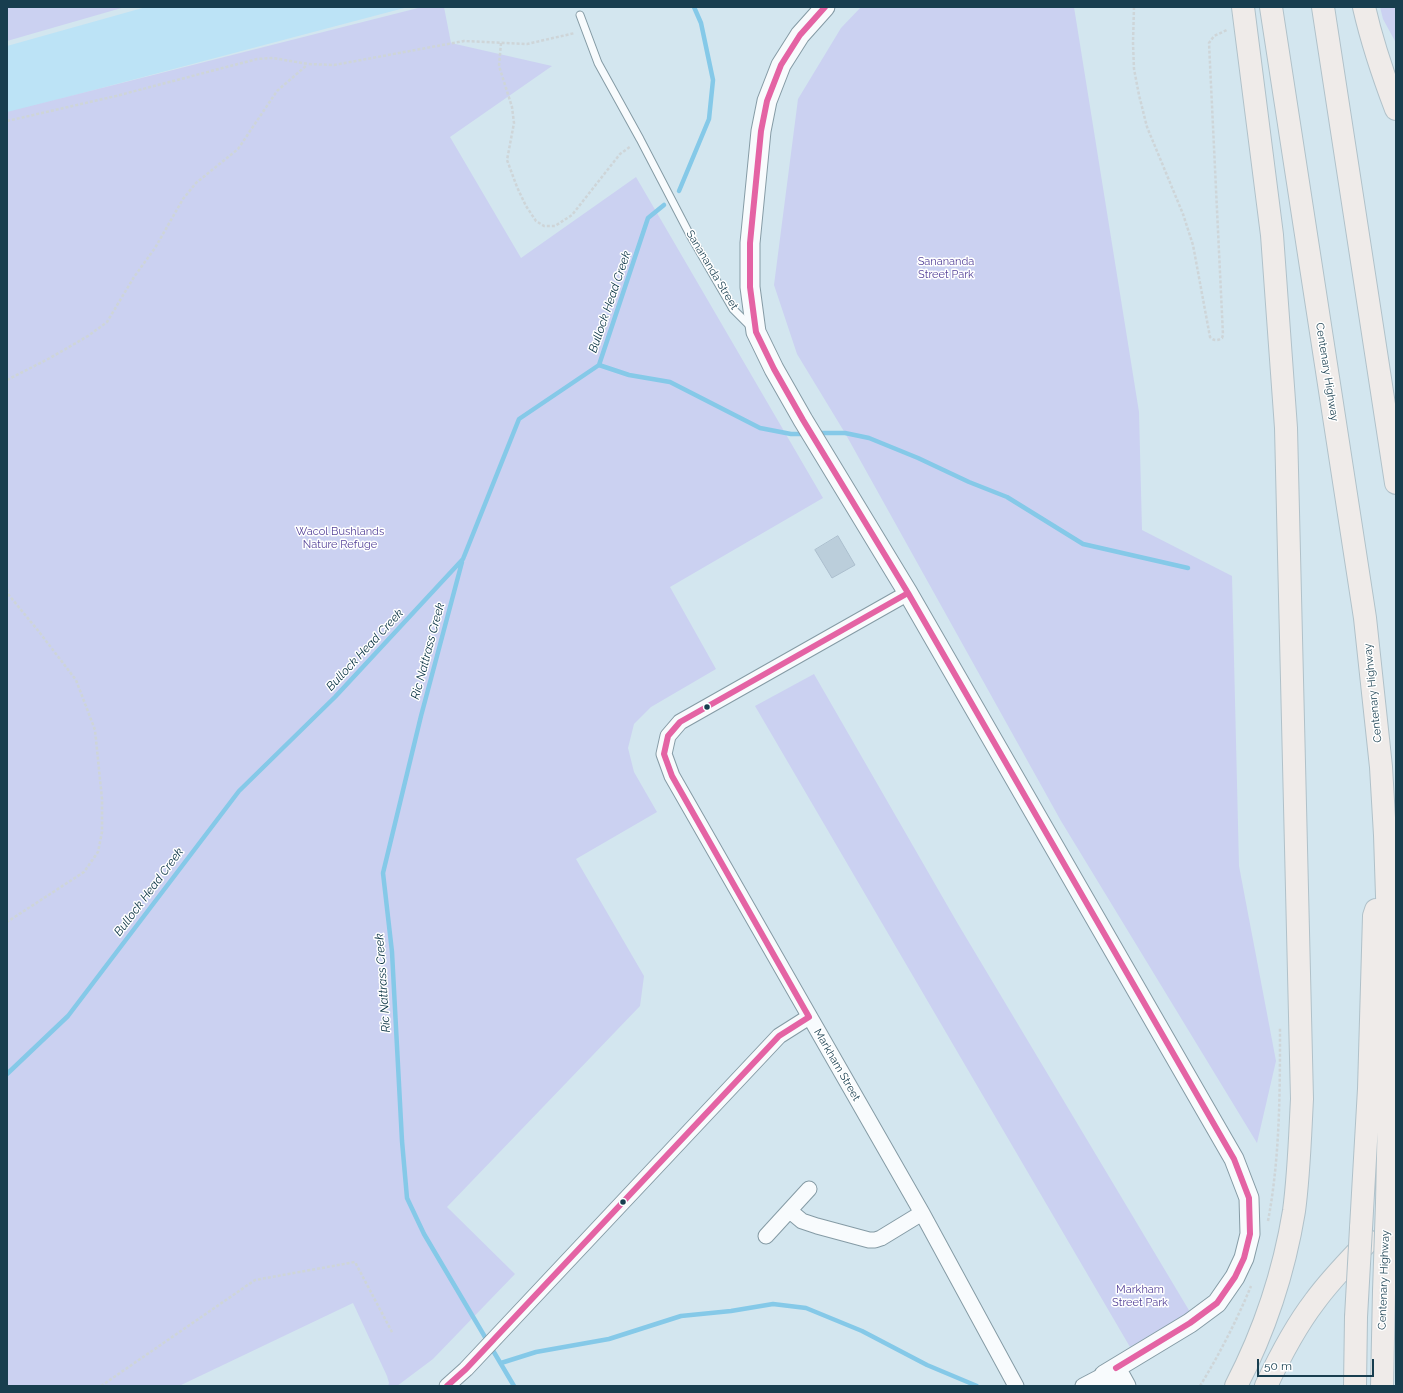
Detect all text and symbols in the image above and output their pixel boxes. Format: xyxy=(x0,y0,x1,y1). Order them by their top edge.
street label: Sanananda Street xyxy=(683,228,741,312)
water label: Bullock Head Creek xyxy=(586,249,634,355)
park label: Sanananda Street Park xyxy=(918,255,974,281)
street label: Centenary Highway xyxy=(1313,322,1341,422)
park label: Wacol Bushlands Nature Refuge xyxy=(296,525,384,551)
water label: Ric Nattrass Creek xyxy=(408,601,448,701)
water label: Bullock Head Creek xyxy=(323,606,407,694)
street label: Centenary Highway xyxy=(1361,643,1385,743)
unlabelled marker xyxy=(702,702,712,712)
water label: Bullock Head Creek xyxy=(111,845,187,939)
water label: Ric Nattrass Creek xyxy=(372,933,394,1033)
street label: Markham Street xyxy=(811,1027,863,1103)
unlabelled marker xyxy=(618,1197,628,1207)
street label: Centenary Highway xyxy=(1376,1230,1392,1330)
park label: Markham Street Park xyxy=(1112,1283,1168,1309)
scale bar xyxy=(1259,1351,1376,1377)
text: 50 m xyxy=(1264,1359,1292,1373)

